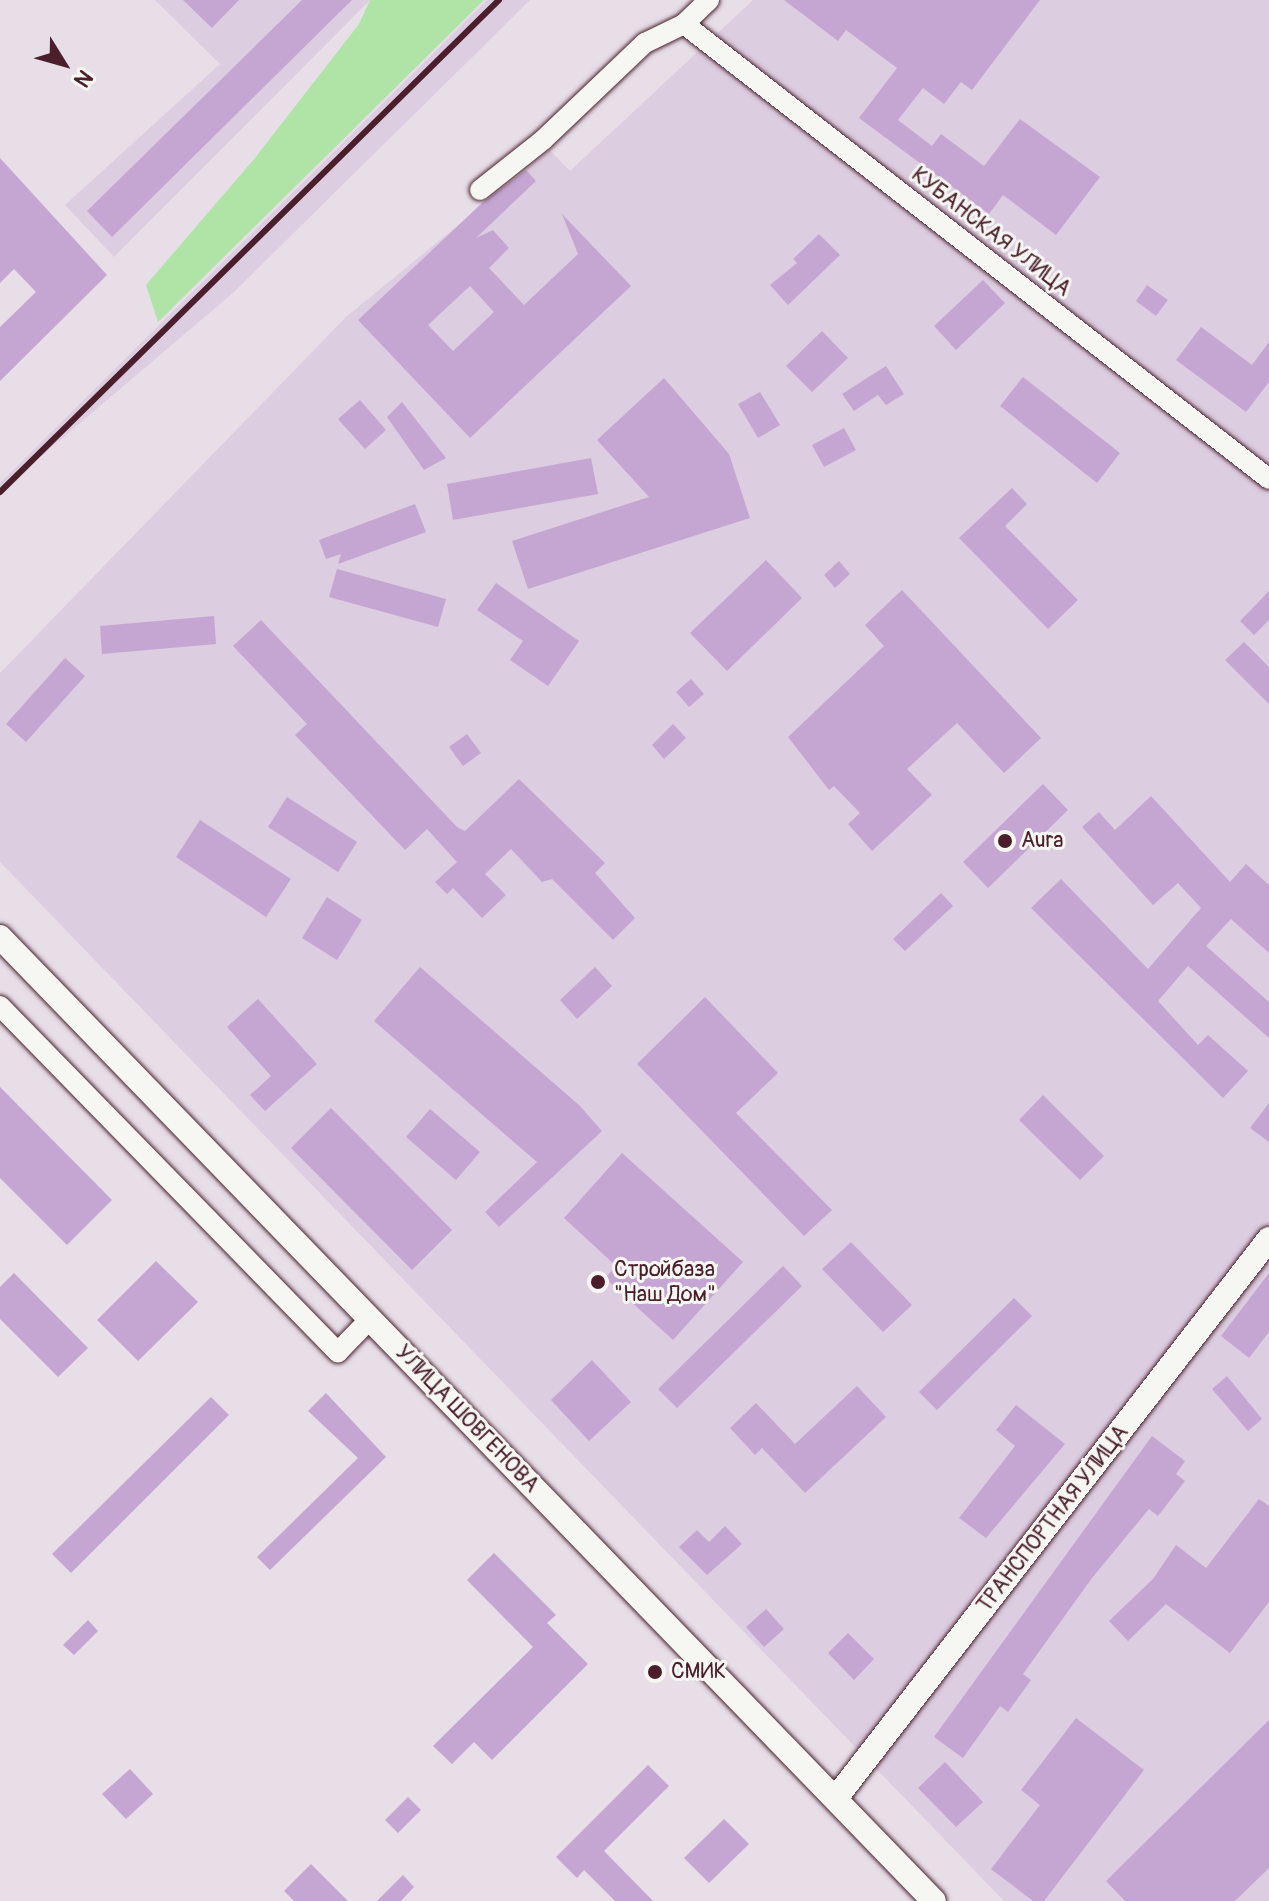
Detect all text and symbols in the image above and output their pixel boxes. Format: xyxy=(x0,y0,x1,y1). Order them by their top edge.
north arrow xyxy=(24,24,104,104)
text: N xyxy=(68,64,99,93)
street label: КУБАНСКАЯ УЛИЦА xyxy=(906,162,1076,302)
place label: Aura xyxy=(1021,828,1064,854)
marker: Aura xyxy=(996,832,1014,850)
place label: Стройбаза "Наш Дом" xyxy=(614,1256,716,1308)
marker: Стройбаза "Наш Дом" xyxy=(589,1273,607,1291)
street label: УЛИЦА ШОВГЕНОВА xyxy=(390,1340,544,1498)
street label: ТРАНСПОРТНАЯ УЛИЦА xyxy=(972,1420,1134,1618)
place label: СМИК xyxy=(671,1659,726,1685)
marker: СМИК xyxy=(646,1663,664,1681)

